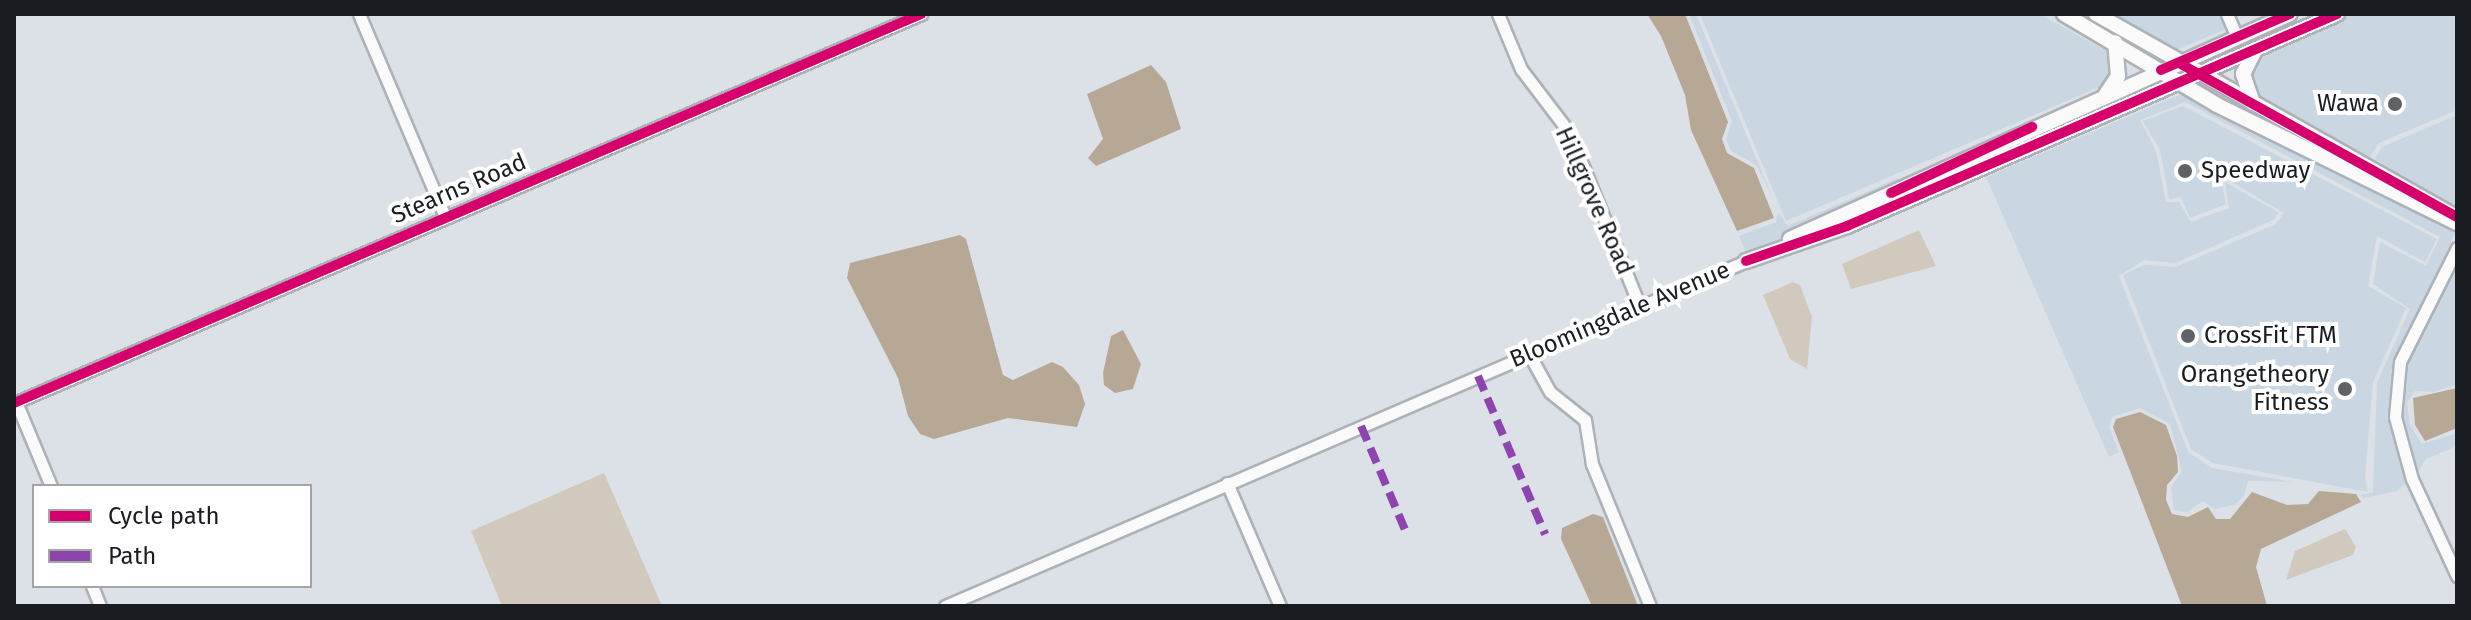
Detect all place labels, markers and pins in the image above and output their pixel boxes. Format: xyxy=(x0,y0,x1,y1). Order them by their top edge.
place label: Wawa xyxy=(2317,90,2379,118)
marker: Wawa xyxy=(2386,95,2404,113)
place label: Speedway xyxy=(2201,157,2310,185)
marker: Speedway xyxy=(2176,162,2194,180)
place label: CrossFit FTM xyxy=(2204,322,2337,350)
marker: CrossFit FTM xyxy=(2179,327,2197,345)
place label: Orangetheory Fitness xyxy=(2181,361,2329,417)
marker: Orangetheory Fitness xyxy=(2336,380,2354,398)

